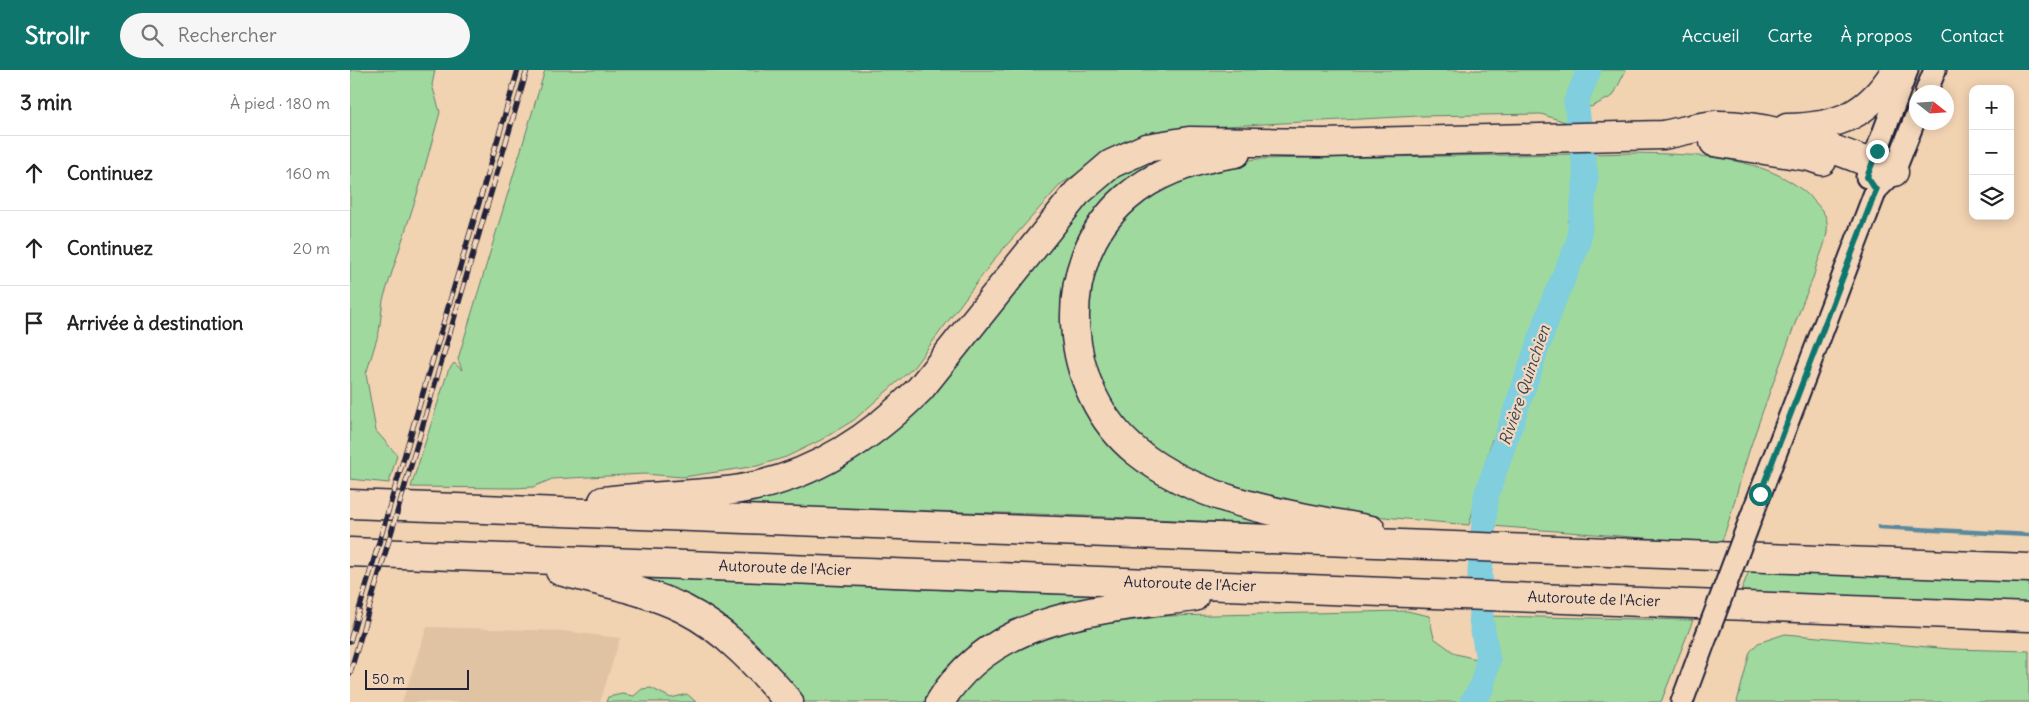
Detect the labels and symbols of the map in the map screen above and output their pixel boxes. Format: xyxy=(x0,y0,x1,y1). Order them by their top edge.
north arrow xyxy=(1909,85,1954,130)
route end xyxy=(1866,140,1889,163)
water label: Rivière Quinchien xyxy=(1494,322,1554,447)
route start xyxy=(1749,483,1772,506)
street label: Autoroute de l'Acier xyxy=(718,556,852,579)
street label: Autoroute de l'Acier xyxy=(1123,572,1257,595)
street label: Autoroute de l'Acier xyxy=(1527,587,1661,610)
scale bar xyxy=(365,667,469,690)

